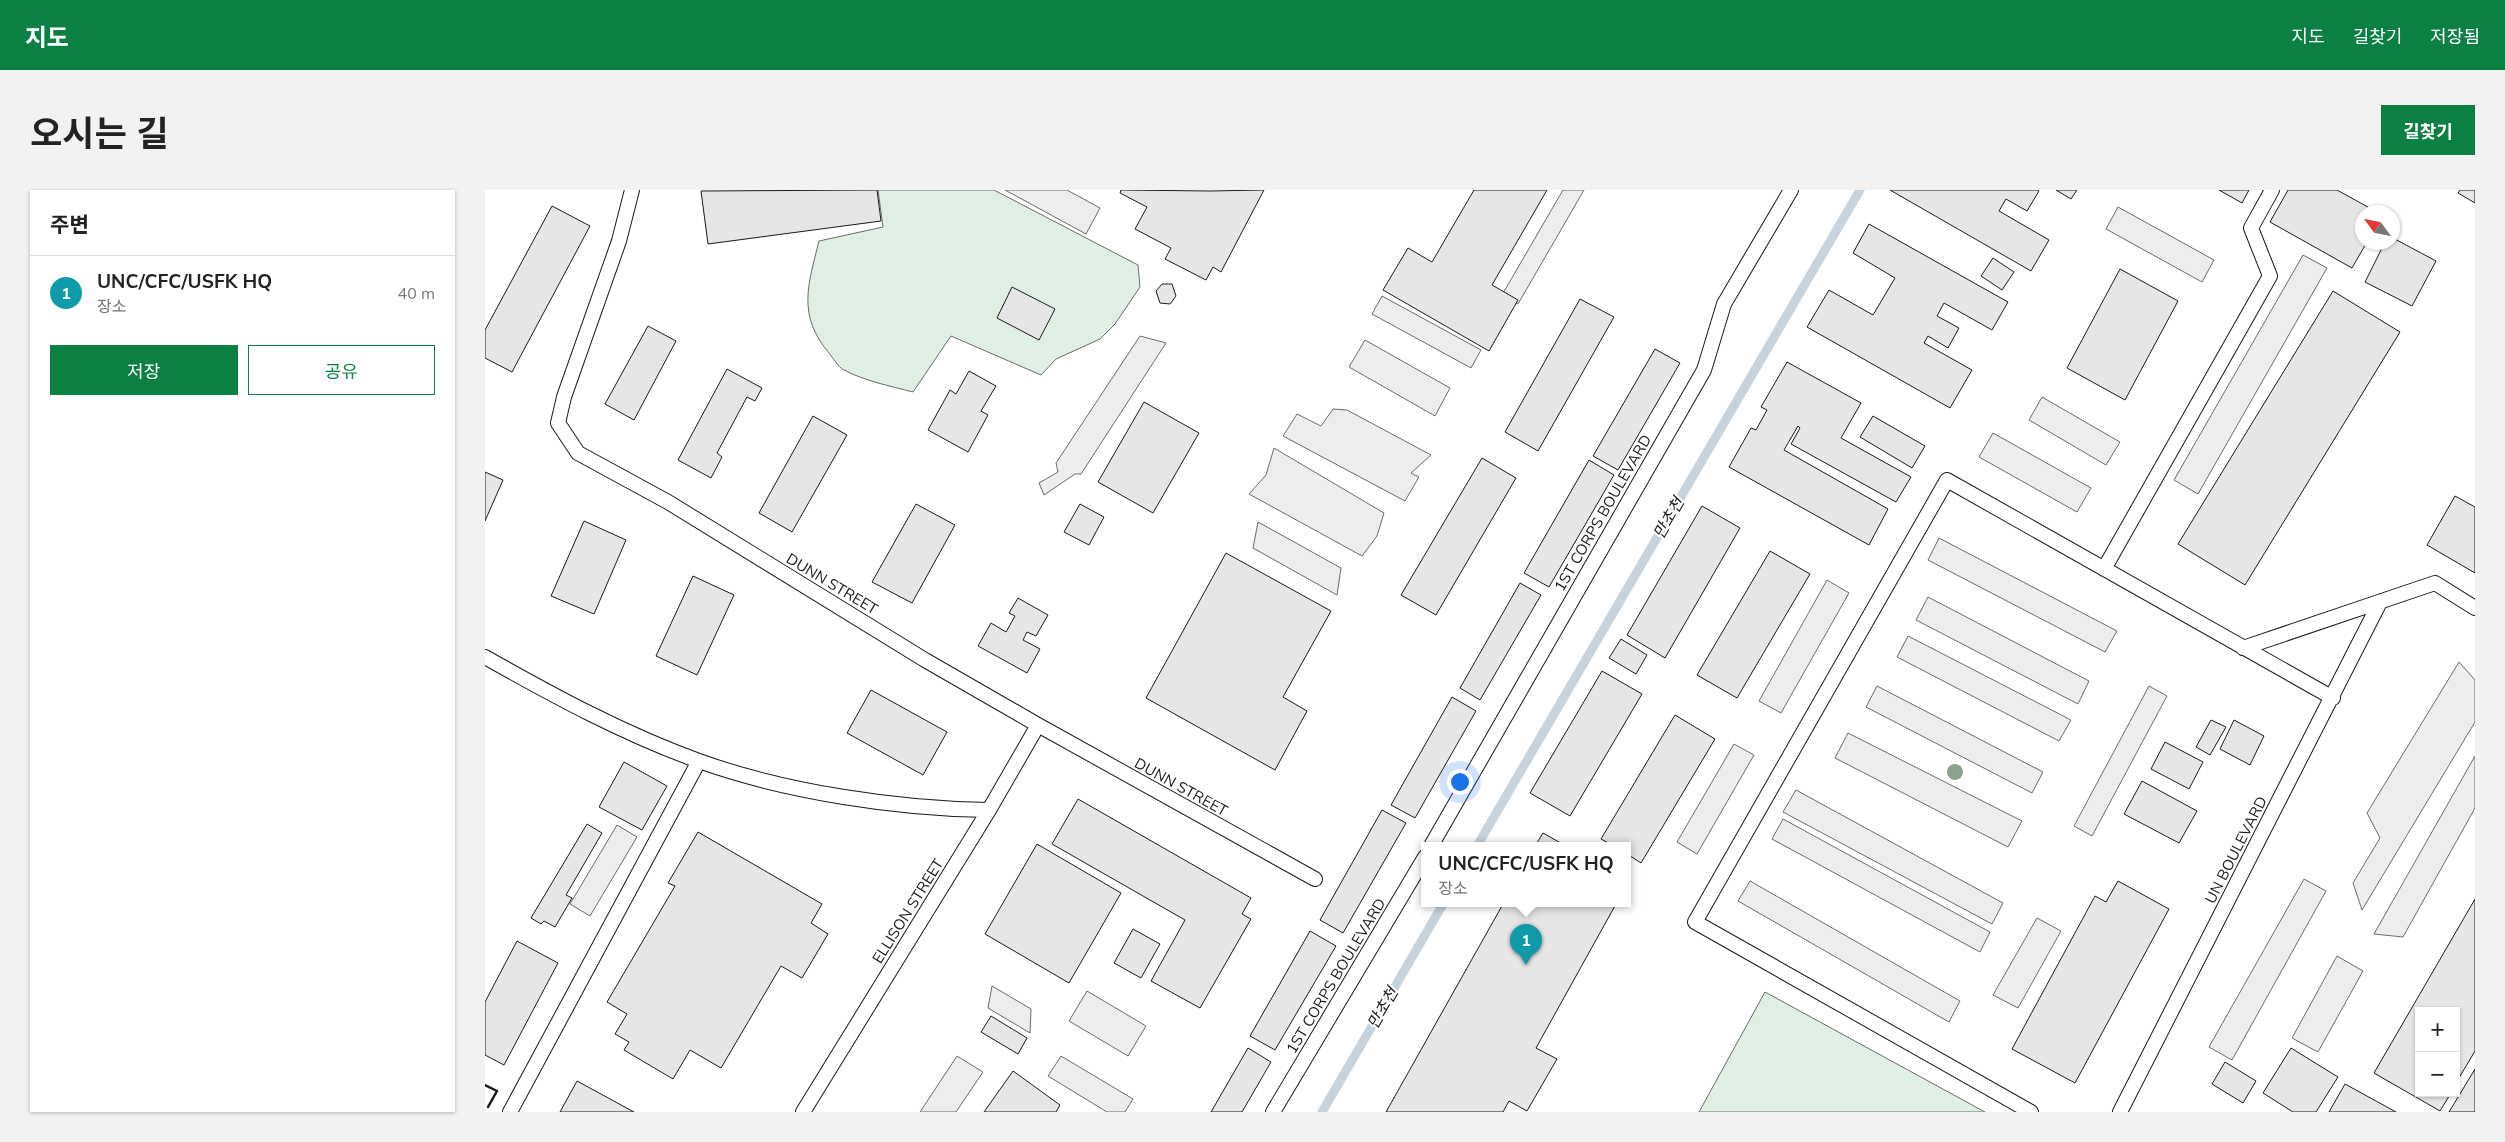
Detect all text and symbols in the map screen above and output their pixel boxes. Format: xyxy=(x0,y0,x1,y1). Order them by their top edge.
text: 지도 xyxy=(25,22,69,52)
text: 지도 xyxy=(2292,25,2325,48)
text: 길찾기 xyxy=(2353,25,2402,48)
text: 저장됨 xyxy=(2430,25,2480,48)
button: 길찾기 xyxy=(2381,105,2475,155)
text: 오시는 길 xyxy=(30,111,168,155)
north arrow xyxy=(2355,205,2400,250)
text: 주변 xyxy=(50,211,89,237)
text: UNC/CFC/USFK HQ xyxy=(97,269,272,293)
text: 1 xyxy=(61,283,71,303)
text: 40 m xyxy=(398,283,435,303)
text: 장소 xyxy=(97,296,126,316)
button: 저장 xyxy=(50,345,238,395)
button: 공유 xyxy=(248,345,435,395)
street label: 1ST CORPS BOULEVARD xyxy=(1550,431,1655,595)
water label: 만초천 xyxy=(1648,492,1689,542)
street label: DUNN STREET xyxy=(783,549,882,618)
street label: DUNN STREET xyxy=(1131,753,1231,820)
your location xyxy=(1447,769,1473,795)
street label: UN BOULEVARD xyxy=(2200,793,2271,907)
popup xyxy=(1421,842,1631,907)
text: UNC/CFC/USFK HQ xyxy=(1438,851,1614,875)
street label: ELLISON STREET xyxy=(868,855,947,967)
text: 장소 xyxy=(1438,878,1468,898)
street label: 1ST CORPS BOULEVARD xyxy=(1282,895,1390,1057)
pin: 1 xyxy=(1510,924,1542,965)
water label: 만초천 xyxy=(1362,982,1403,1032)
map controls xyxy=(2415,1007,2460,1097)
button: + xyxy=(2415,1007,2460,1052)
button: − xyxy=(2415,1052,2460,1097)

